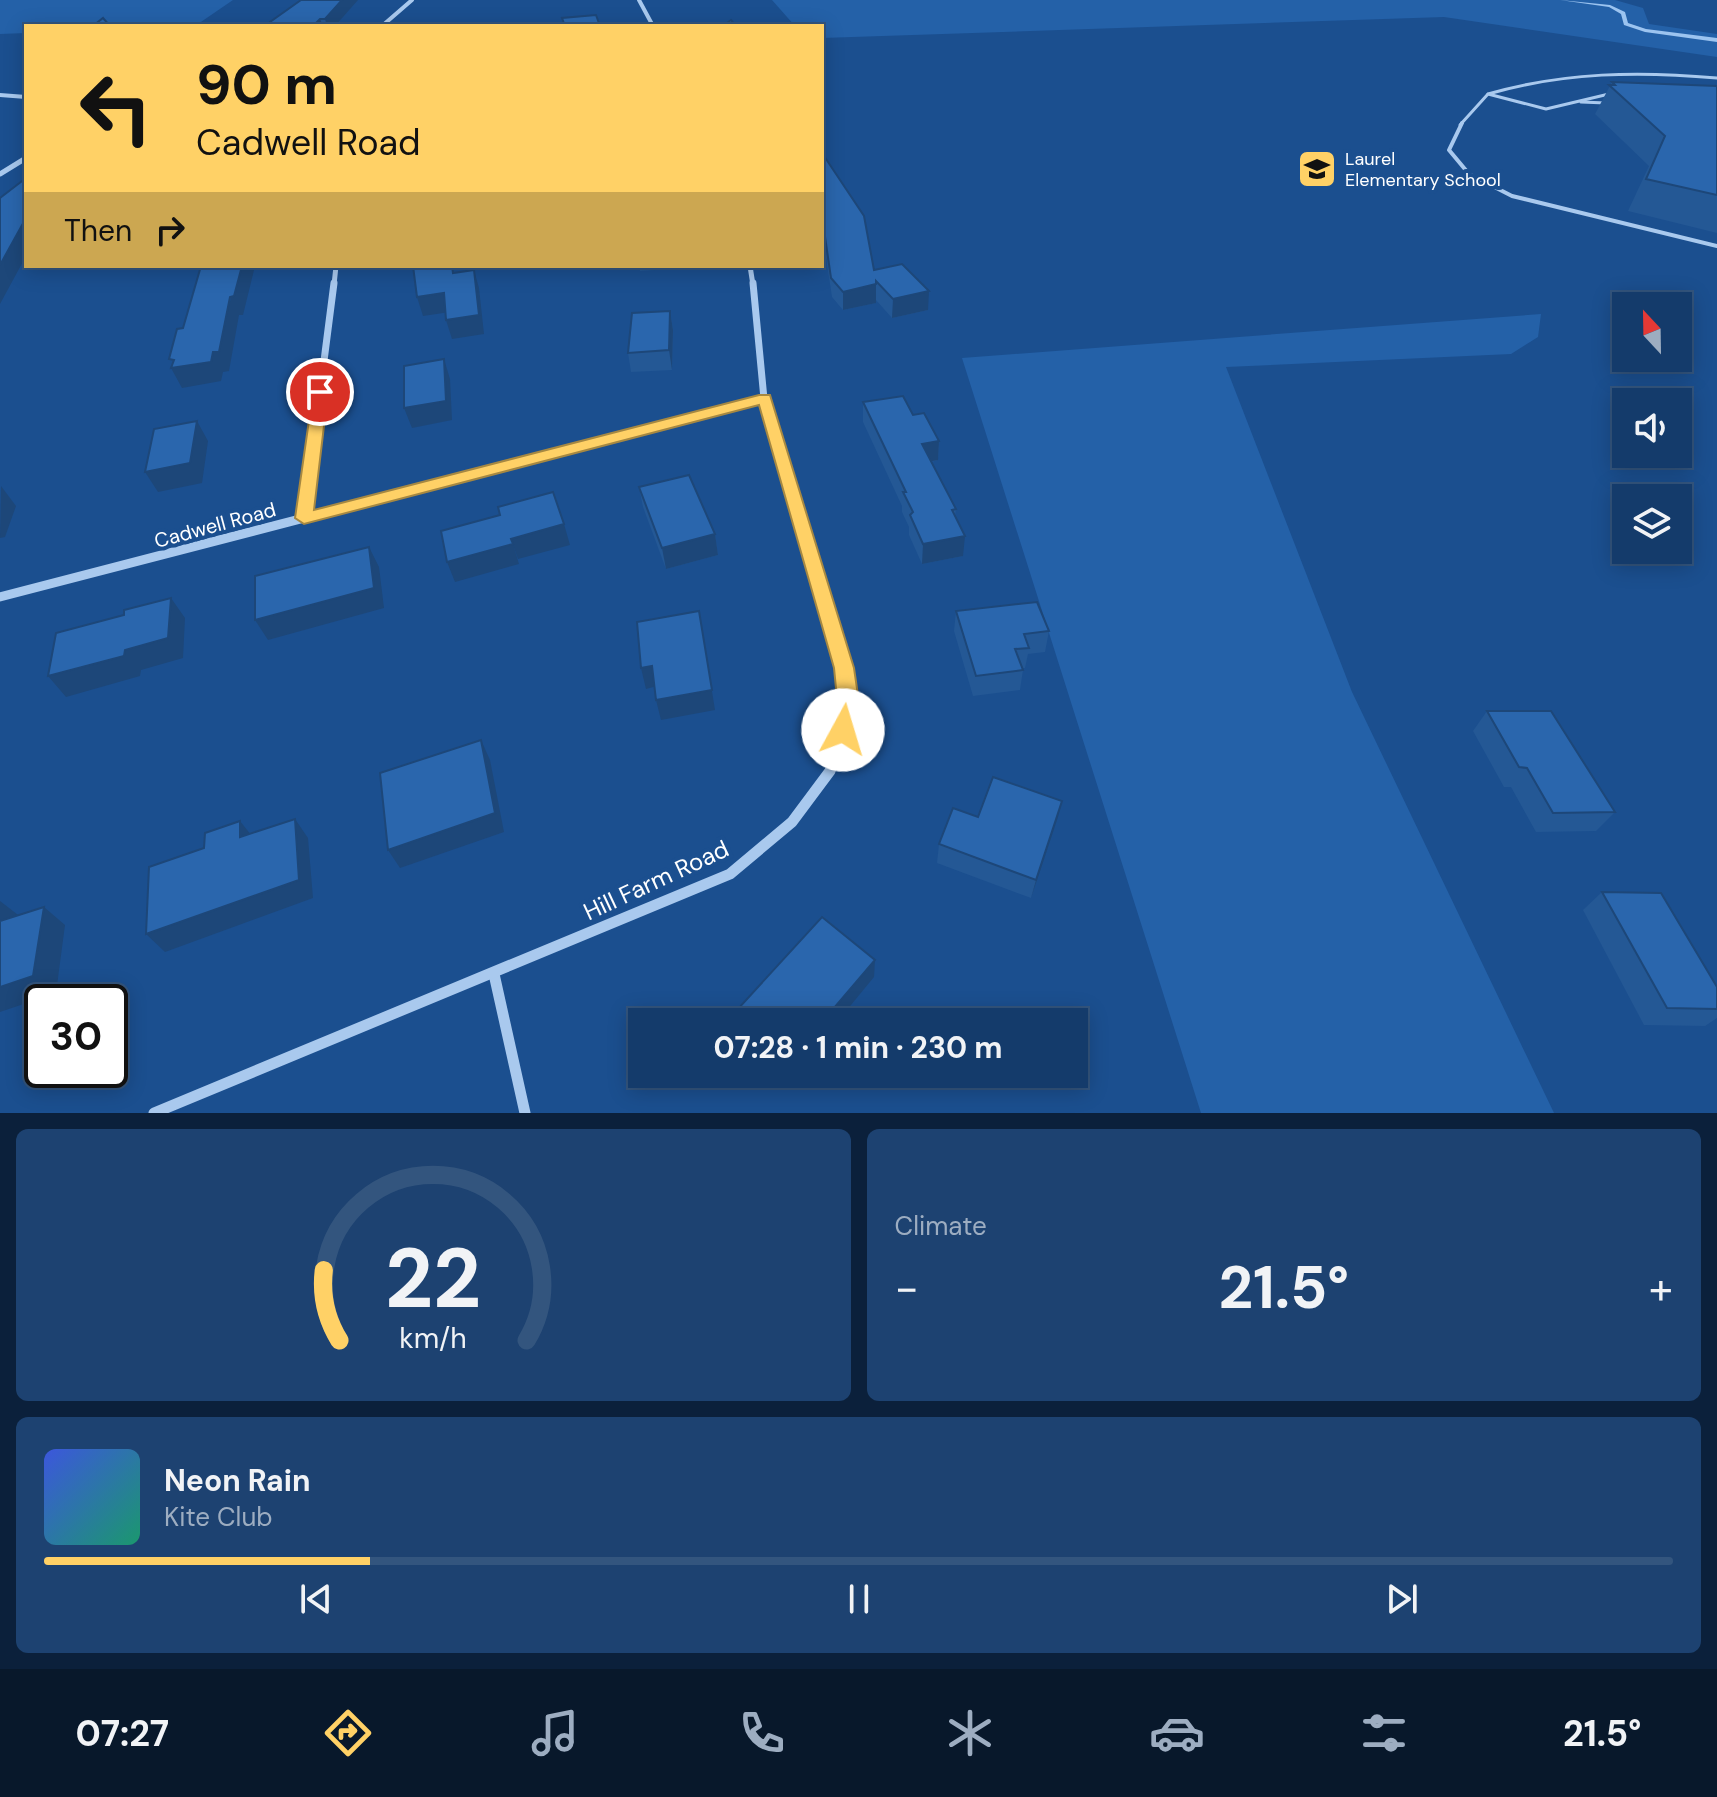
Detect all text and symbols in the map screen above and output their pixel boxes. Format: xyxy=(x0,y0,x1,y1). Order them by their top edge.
text: 90 m xyxy=(196,48,337,121)
icon: left xyxy=(64,56,168,160)
text: Cadwell Road xyxy=(196,119,421,166)
place label: Laurel Elementary School xyxy=(1345,147,1501,192)
school or university icon: Laurel Elementary School xyxy=(1296,148,1338,190)
icon: right xyxy=(148,208,192,252)
text: Then xyxy=(64,211,132,250)
north arrow xyxy=(1612,292,1692,372)
map controls xyxy=(1612,292,1692,564)
pin xyxy=(286,358,354,426)
icon: arrive xyxy=(298,370,342,414)
button: sound xyxy=(1612,388,1692,468)
button: layers xyxy=(1612,484,1692,564)
street label: Cadwell Road xyxy=(151,496,279,554)
position arrow xyxy=(801,688,885,772)
street label: Hill Farm Road xyxy=(578,833,734,927)
speed limit sign: 30 xyxy=(24,984,128,1088)
text: 07:28 · 1 min · 230 m xyxy=(714,1028,1002,1067)
text: Climate xyxy=(895,1209,987,1243)
text: 22 xyxy=(385,1224,481,1333)
text: 21.5° xyxy=(1218,1248,1349,1327)
text: − xyxy=(895,1259,919,1317)
text: + xyxy=(1649,1259,1673,1317)
text: km/h xyxy=(399,1320,467,1357)
text: Neon Rain xyxy=(164,1461,310,1500)
text: Kite Club xyxy=(164,1500,273,1534)
icon: previous xyxy=(294,1577,338,1621)
icon: pause xyxy=(837,1577,881,1621)
icon: next xyxy=(1380,1577,1424,1621)
icon: directions xyxy=(320,1705,376,1761)
icon: music xyxy=(527,1705,583,1761)
icon: phone xyxy=(734,1705,790,1761)
icon: climate xyxy=(942,1705,998,1761)
icon: car xyxy=(1149,1705,1205,1761)
icon: filters xyxy=(1356,1705,1412,1761)
text: 07:27 xyxy=(76,1710,169,1757)
text: 21.5° xyxy=(1563,1710,1641,1757)

